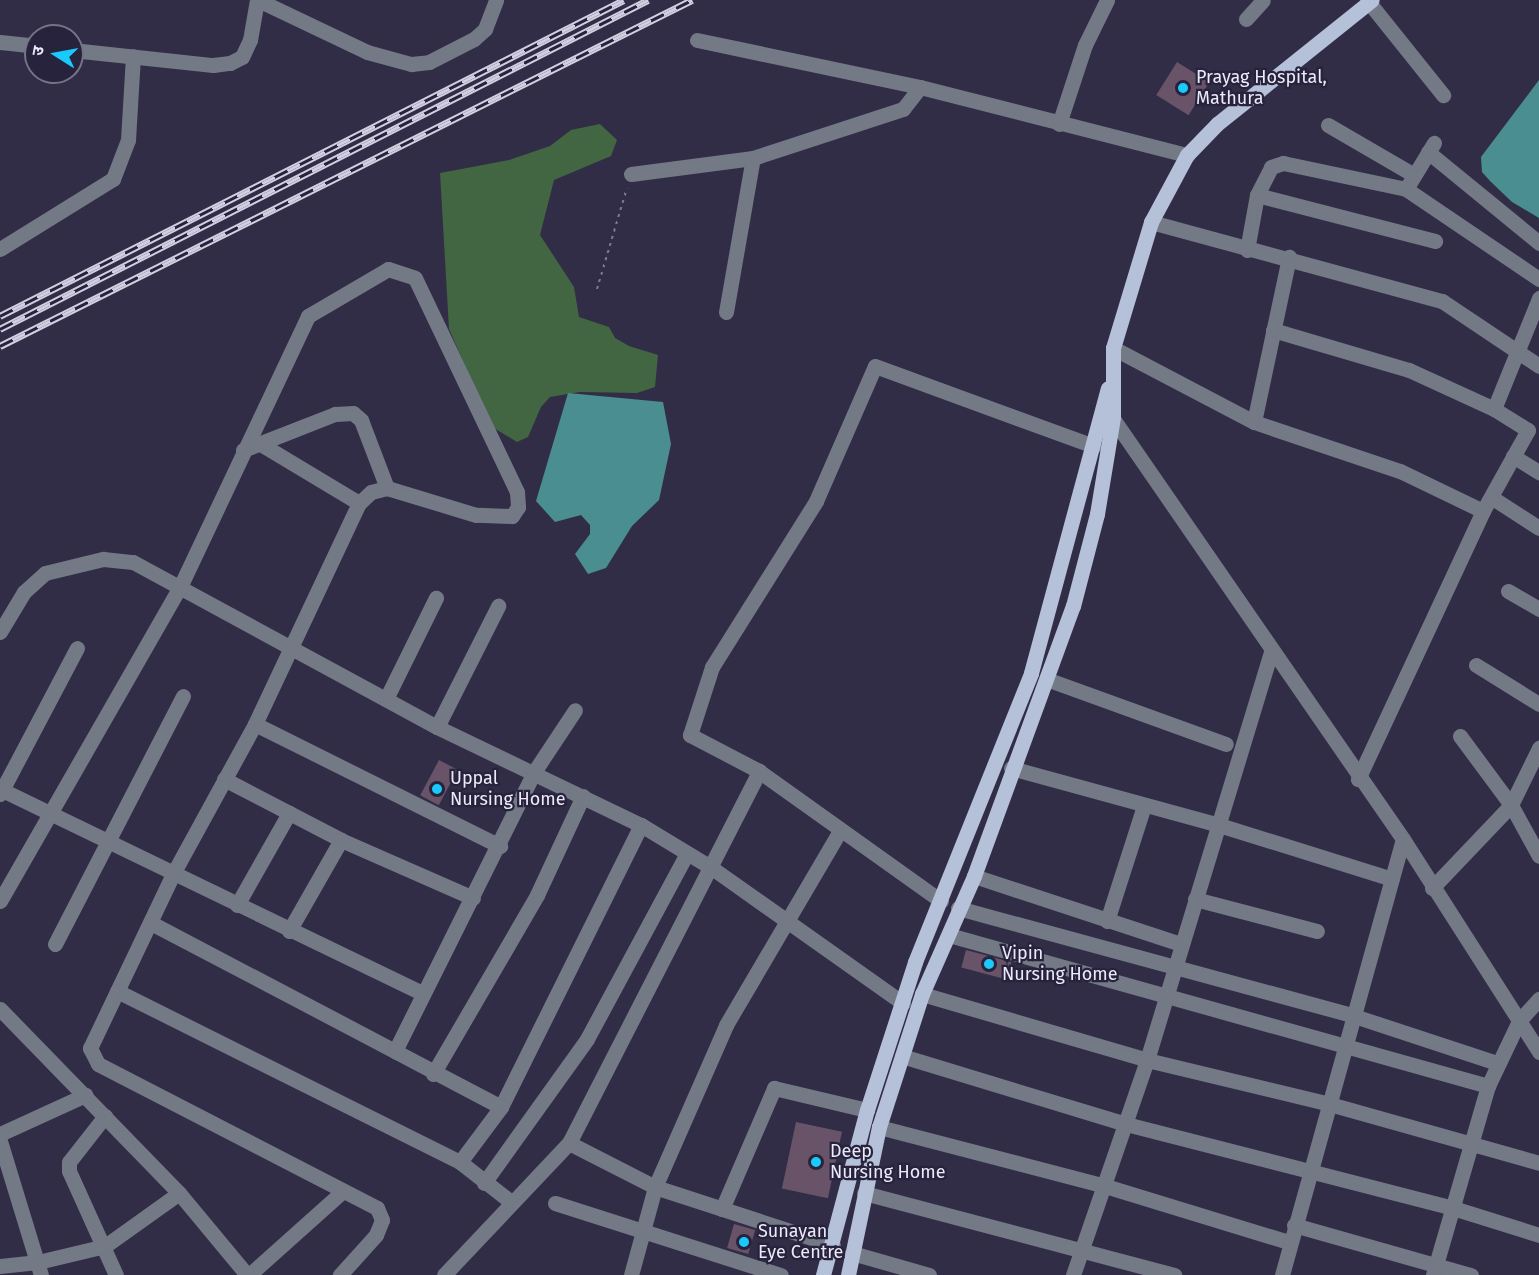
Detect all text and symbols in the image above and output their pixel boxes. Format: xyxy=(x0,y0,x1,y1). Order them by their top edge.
north arrow xyxy=(24,24,84,84)
text: उ xyxy=(28,44,48,57)
place label: Prayag Hospital, Mathura xyxy=(1196,67,1327,110)
marker: Prayag Hospital, Mathura xyxy=(1174,79,1192,97)
place label: Uppal Nursing Home xyxy=(450,768,566,810)
marker: Uppal Nursing Home xyxy=(428,780,446,798)
place label: Vipin Nursing Home xyxy=(1002,943,1118,986)
marker: Vipin Nursing Home xyxy=(980,955,998,973)
place label: Deep Nursing Home xyxy=(830,1141,946,1184)
marker: Deep Nursing Home xyxy=(807,1153,825,1171)
place label: Sunayan Eye Centre xyxy=(758,1221,843,1264)
marker: Sunayan Eye Centre xyxy=(735,1233,753,1251)

